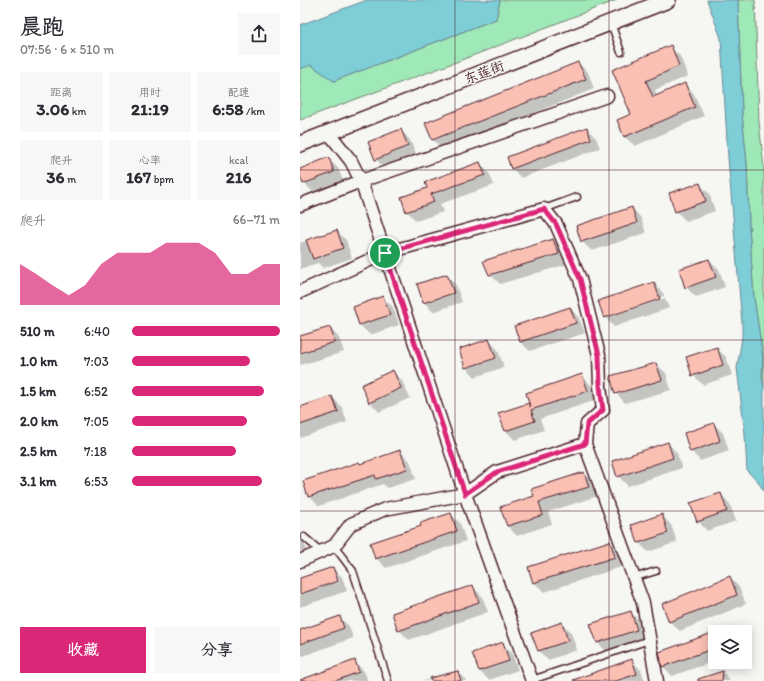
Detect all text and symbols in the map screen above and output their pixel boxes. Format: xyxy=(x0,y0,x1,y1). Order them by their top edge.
text: 晨跑 xyxy=(20,13,64,40)
button: share xyxy=(238,13,280,55)
text: 07:56 · 6 × 510 m xyxy=(20,42,114,57)
street label: 东莲街 xyxy=(462,57,507,88)
text: 距离 xyxy=(50,86,72,99)
text: 用时 xyxy=(139,86,161,99)
text: 配速 xyxy=(228,86,250,99)
text: 3.06 xyxy=(36,99,69,119)
text: 21:19 xyxy=(131,99,169,119)
text: 6:58 xyxy=(212,99,244,119)
text: km xyxy=(69,105,86,118)
text: /km xyxy=(244,105,265,118)
text: 爬升 xyxy=(50,154,72,167)
text: 心率 xyxy=(139,154,161,167)
text: kcal xyxy=(229,154,248,167)
text: 36 xyxy=(46,167,65,187)
text: 167 xyxy=(126,167,151,187)
text: 216 xyxy=(226,167,252,187)
text: m xyxy=(65,173,76,186)
text: bpm xyxy=(151,173,174,186)
text: 66–71 m xyxy=(233,212,280,227)
text: 爬升 xyxy=(20,213,46,228)
pin xyxy=(368,236,402,270)
icon: arrive xyxy=(374,242,396,264)
text: 510 m xyxy=(20,324,55,339)
text: 6:40 xyxy=(84,324,110,339)
text: 1.0 km xyxy=(20,354,57,369)
text: 7:03 xyxy=(84,354,109,369)
text: 1.5 km xyxy=(20,384,56,399)
text: 6:52 xyxy=(84,384,108,399)
text: 2.0 km xyxy=(20,414,58,429)
text: 7:05 xyxy=(84,414,108,429)
text: 2.5 km xyxy=(20,444,57,459)
text: 7:18 xyxy=(84,444,107,459)
text: 3.1 km xyxy=(20,474,56,489)
text: 6:53 xyxy=(84,474,108,489)
map controls xyxy=(708,625,752,669)
button: layers xyxy=(708,625,752,669)
button: 收藏 xyxy=(20,627,146,673)
button: 分享 xyxy=(154,627,280,673)

